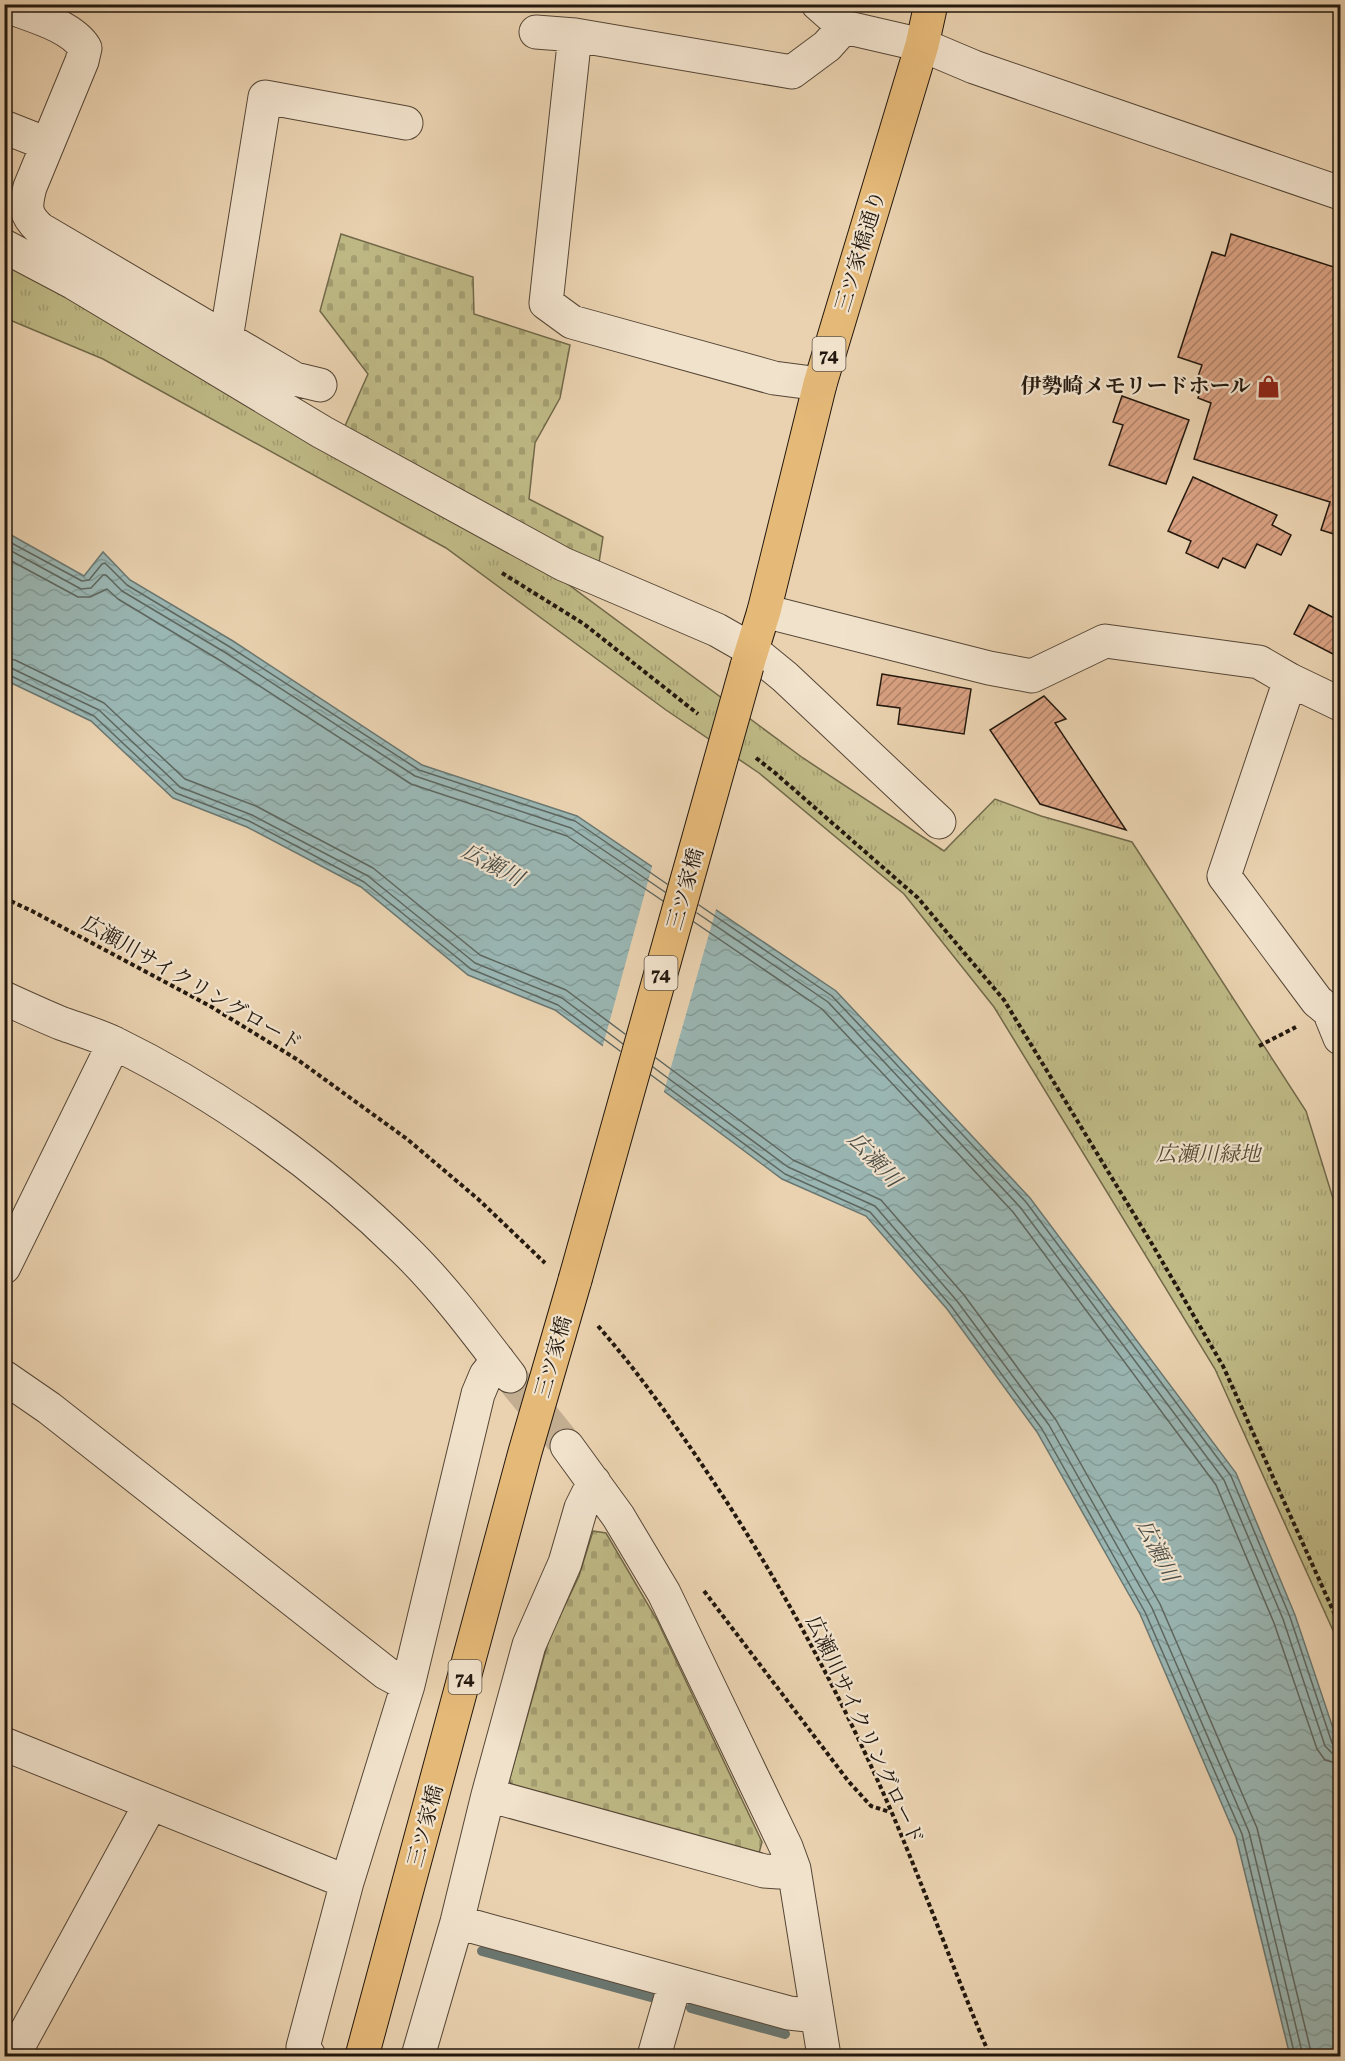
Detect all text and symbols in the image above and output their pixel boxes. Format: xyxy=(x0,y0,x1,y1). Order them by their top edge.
street label: 三ツ家橋通り xyxy=(829,187,894,316)
road number: 74 xyxy=(812,337,846,371)
place label: 伊勢崎メモリードホール xyxy=(1020,373,1251,402)
shop icon: 伊勢崎メモリードホール xyxy=(1256,373,1282,399)
water label: 広瀬川 xyxy=(455,837,530,896)
street label: 三ツ家橋 xyxy=(661,845,712,934)
street label: 広瀬川サイクリングロード xyxy=(76,909,307,1059)
road number: 74 xyxy=(644,956,678,990)
water label: 広瀬川 xyxy=(839,1126,908,1197)
park label: 広瀬川緑地 xyxy=(1156,1141,1262,1170)
street label: 三ツ家橋 xyxy=(529,1313,580,1402)
water label: 広瀬川 xyxy=(1127,1515,1185,1589)
street label: 広瀬川サイクリングロード xyxy=(798,1611,930,1850)
road number: 74 xyxy=(448,1660,482,1694)
street label: 三ツ家橋 xyxy=(402,1782,451,1871)

